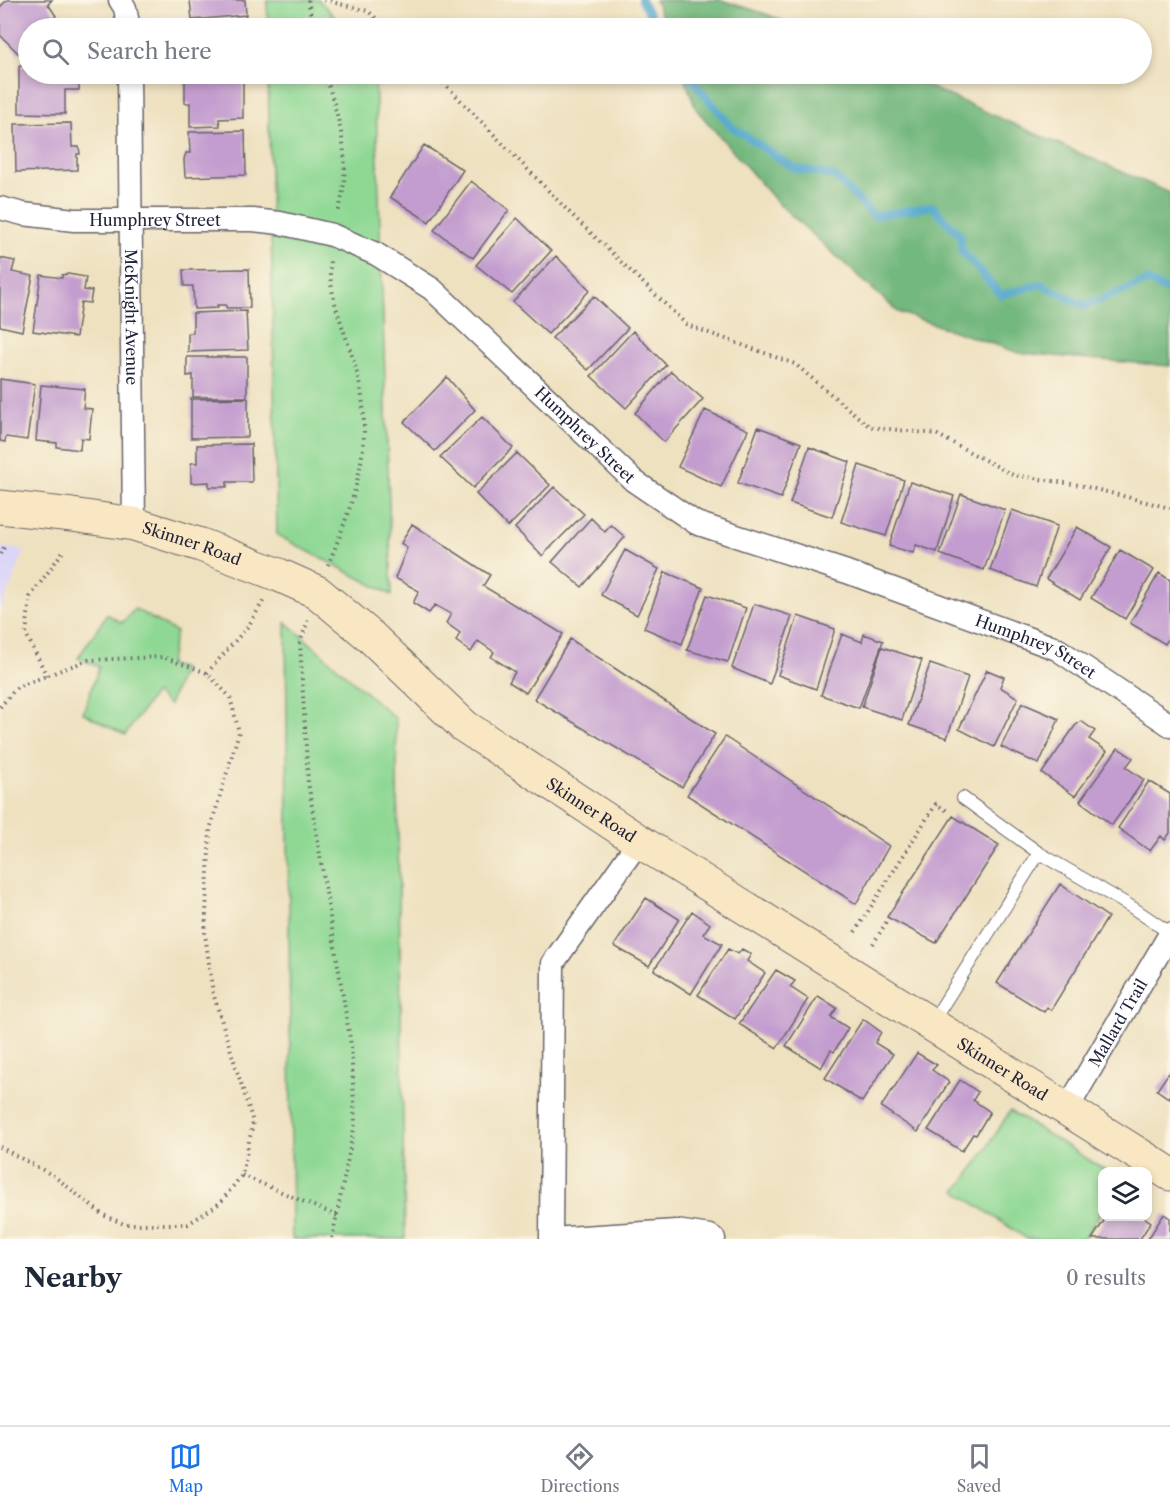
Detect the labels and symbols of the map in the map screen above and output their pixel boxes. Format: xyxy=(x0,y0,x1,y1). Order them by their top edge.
street label: Humphrey Street xyxy=(89,210,221,230)
street label: McKnight Avenue xyxy=(121,249,142,385)
street label: Humphrey Street xyxy=(531,382,640,487)
street label: Skinner Road xyxy=(140,517,244,570)
street label: Humphrey Street xyxy=(973,610,1100,683)
street label: Skinner Road xyxy=(543,773,640,847)
street label: Mallard Trail xyxy=(1084,975,1151,1070)
street label: Skinner Road xyxy=(954,1033,1052,1105)

